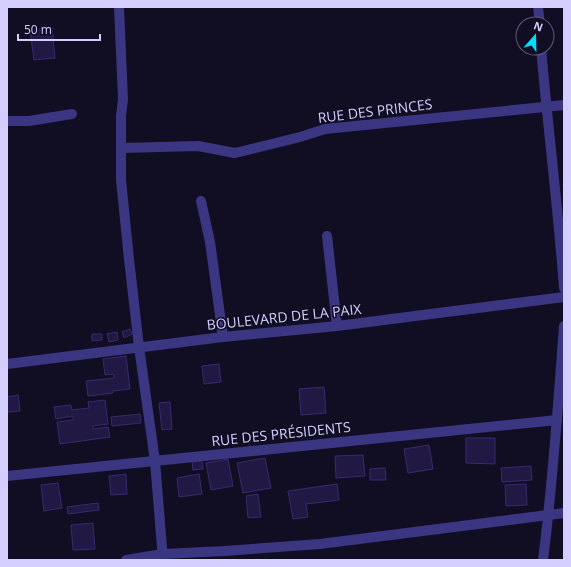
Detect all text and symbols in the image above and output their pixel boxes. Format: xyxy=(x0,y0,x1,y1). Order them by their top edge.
scale bar xyxy=(18,16,100,42)
north arrow xyxy=(515,16,555,56)
text: N xyxy=(532,18,545,35)
text: 50 m xyxy=(24,21,52,38)
street label: RUE DES PRINCES xyxy=(317,94,433,127)
street label: BOULEVARD DE LA PAIX xyxy=(206,299,363,334)
street label: RUE DES PRÉSIDENTS xyxy=(210,417,351,450)

